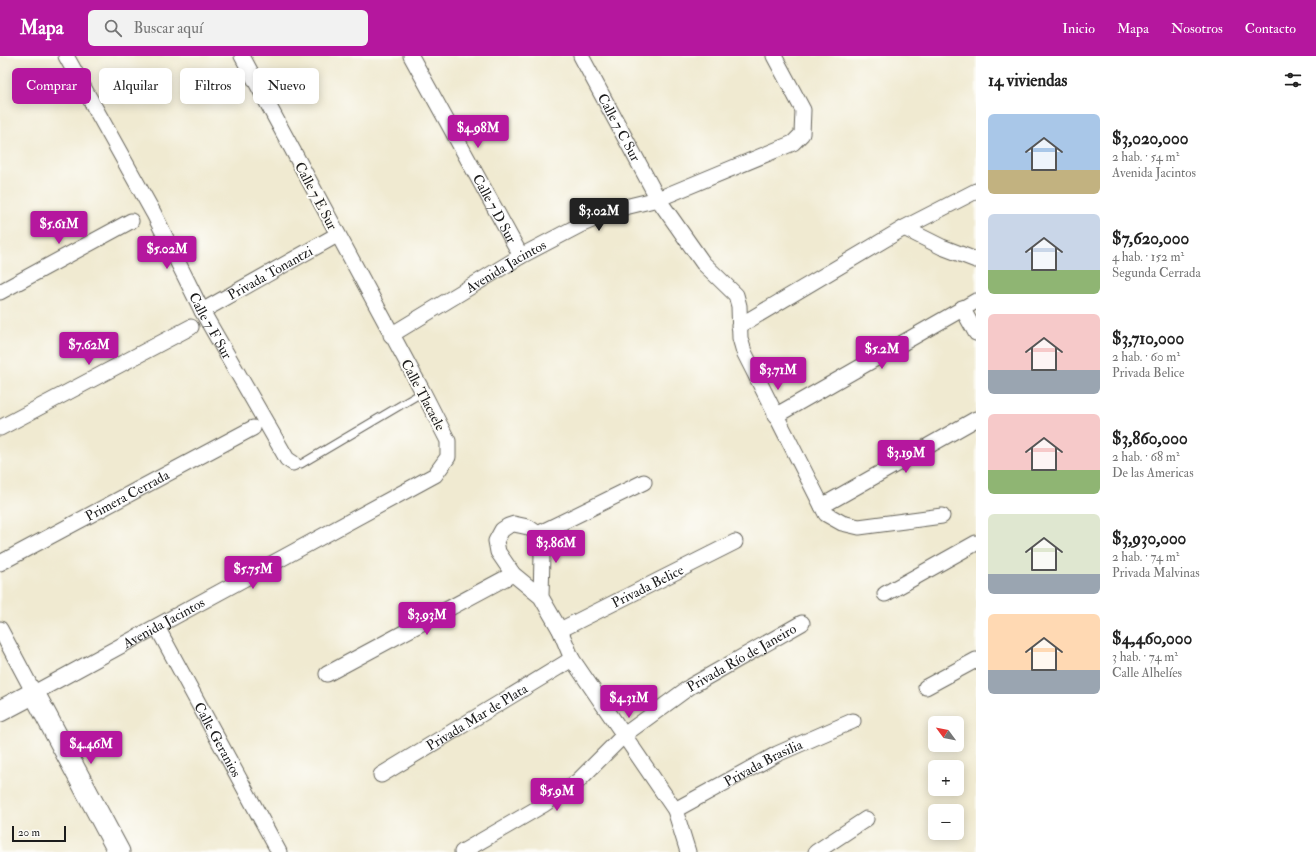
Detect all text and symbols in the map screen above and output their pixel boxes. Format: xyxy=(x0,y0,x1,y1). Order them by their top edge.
search box xyxy=(88,10,368,46)
text: Mapa xyxy=(20,16,64,40)
icon: search xyxy=(102,17,124,39)
text: Buscar aquí xyxy=(134,19,203,38)
text: Inicio xyxy=(1062,20,1095,37)
text: Mapa xyxy=(1117,20,1149,37)
text: Nosotros xyxy=(1171,20,1223,37)
text: Contacto xyxy=(1245,20,1296,37)
chip: Comprar xyxy=(12,68,91,104)
chip: Alquilar xyxy=(99,68,172,104)
chip: Filtros xyxy=(180,68,245,104)
chip: Nuevo xyxy=(253,68,319,104)
icon: filters xyxy=(1282,69,1304,91)
text: 14 viviendas xyxy=(988,70,1067,91)
street label: Calle 7 C Sur xyxy=(594,90,645,165)
pin: $4.98M xyxy=(445,115,511,149)
text: $4.98M xyxy=(457,120,499,136)
text: $3,020,000 xyxy=(1112,128,1188,149)
icon: home xyxy=(1020,130,1068,178)
text: 2 hab. · 54 m² xyxy=(1112,149,1179,165)
street label: Calle 7 E Sur xyxy=(291,159,341,234)
text: Avenida Jacintos xyxy=(1112,165,1196,181)
street label: Calle 7 D Sur xyxy=(469,171,521,246)
pin: $3.02M xyxy=(566,198,632,232)
text: $3.02M xyxy=(579,203,619,219)
pin: $5.61M xyxy=(26,211,92,245)
text: $5.61M xyxy=(39,216,79,232)
text: $7,620,000 xyxy=(1112,228,1189,249)
icon: home xyxy=(1020,230,1068,278)
pin: $5.02M xyxy=(134,236,200,270)
street label: Avenida Jacintos xyxy=(462,236,549,297)
text: $5.02M xyxy=(146,241,188,257)
street label: Privada Tonantzi xyxy=(224,242,316,303)
text: 4 hab. · 152 m² xyxy=(1112,249,1184,265)
text: Segunda Cerrada xyxy=(1112,265,1201,281)
street label: Calle 7 F Sur xyxy=(186,290,236,362)
text: $3,710,000 xyxy=(1112,328,1184,349)
icon: home xyxy=(1020,330,1068,378)
pin: $7.62M xyxy=(56,332,122,366)
pin: $5.2M xyxy=(854,336,910,370)
text: $7.62M xyxy=(68,337,110,353)
text: $5.2M xyxy=(865,341,899,357)
text: 2 hab. · 60 m² xyxy=(1112,349,1180,365)
street label: Calle Tlacaele xyxy=(397,356,449,434)
pin: $3.71M xyxy=(745,357,811,391)
text: $3.71M xyxy=(759,362,797,378)
text: Privada Belice xyxy=(1112,365,1184,381)
text: $3,860,000 xyxy=(1112,428,1188,449)
icon: home xyxy=(1020,430,1068,478)
pin: $3.19M xyxy=(873,440,939,474)
text: $3.19M xyxy=(887,445,925,461)
text: 2 hab. · 68 m² xyxy=(1112,449,1180,465)
text: De las Americas xyxy=(1112,465,1194,481)
street label: Primera Cerrada xyxy=(82,466,172,525)
text: $3,930,000 xyxy=(1112,528,1186,549)
pin: $3.86M xyxy=(523,530,589,564)
icon: home xyxy=(1020,530,1068,578)
text: $3.86M xyxy=(536,535,576,551)
text: 2 hab. · 74 m² xyxy=(1112,549,1180,565)
pin: $5.75M xyxy=(220,556,286,590)
text: $5.75M xyxy=(233,561,273,577)
street label: Privada Belice xyxy=(609,561,686,611)
text: Privada Malvinas xyxy=(1112,565,1200,581)
street label: Avenida Jacintos xyxy=(119,593,208,652)
pin: $3.93M xyxy=(394,602,460,636)
text: $3.93M xyxy=(407,607,447,623)
street label: Privada Río de Janeiro xyxy=(684,619,799,695)
text: $4,460,000 xyxy=(1112,628,1192,649)
icon: home xyxy=(1020,630,1068,678)
text: 3 hab. · 74 m² xyxy=(1112,649,1178,665)
text: Calle Alhelíes xyxy=(1112,665,1182,681)
street label: Privada Mar de Plata xyxy=(423,680,531,754)
pin: $4.31M xyxy=(596,685,662,719)
text: $4.31M xyxy=(609,690,649,706)
street label: Calle Geranios xyxy=(191,699,245,780)
north arrow xyxy=(928,716,964,752)
map controls xyxy=(928,716,964,840)
pin: $4.46M xyxy=(58,731,124,765)
street label: Privada Brasilia xyxy=(721,735,805,790)
text: $4.46M xyxy=(69,736,113,752)
button: + xyxy=(928,760,964,796)
pin: $5.9M xyxy=(529,778,585,812)
text: $5.9M xyxy=(540,783,574,799)
button: − xyxy=(928,804,964,840)
scale bar xyxy=(12,824,66,843)
text: 20 m xyxy=(18,826,40,839)

